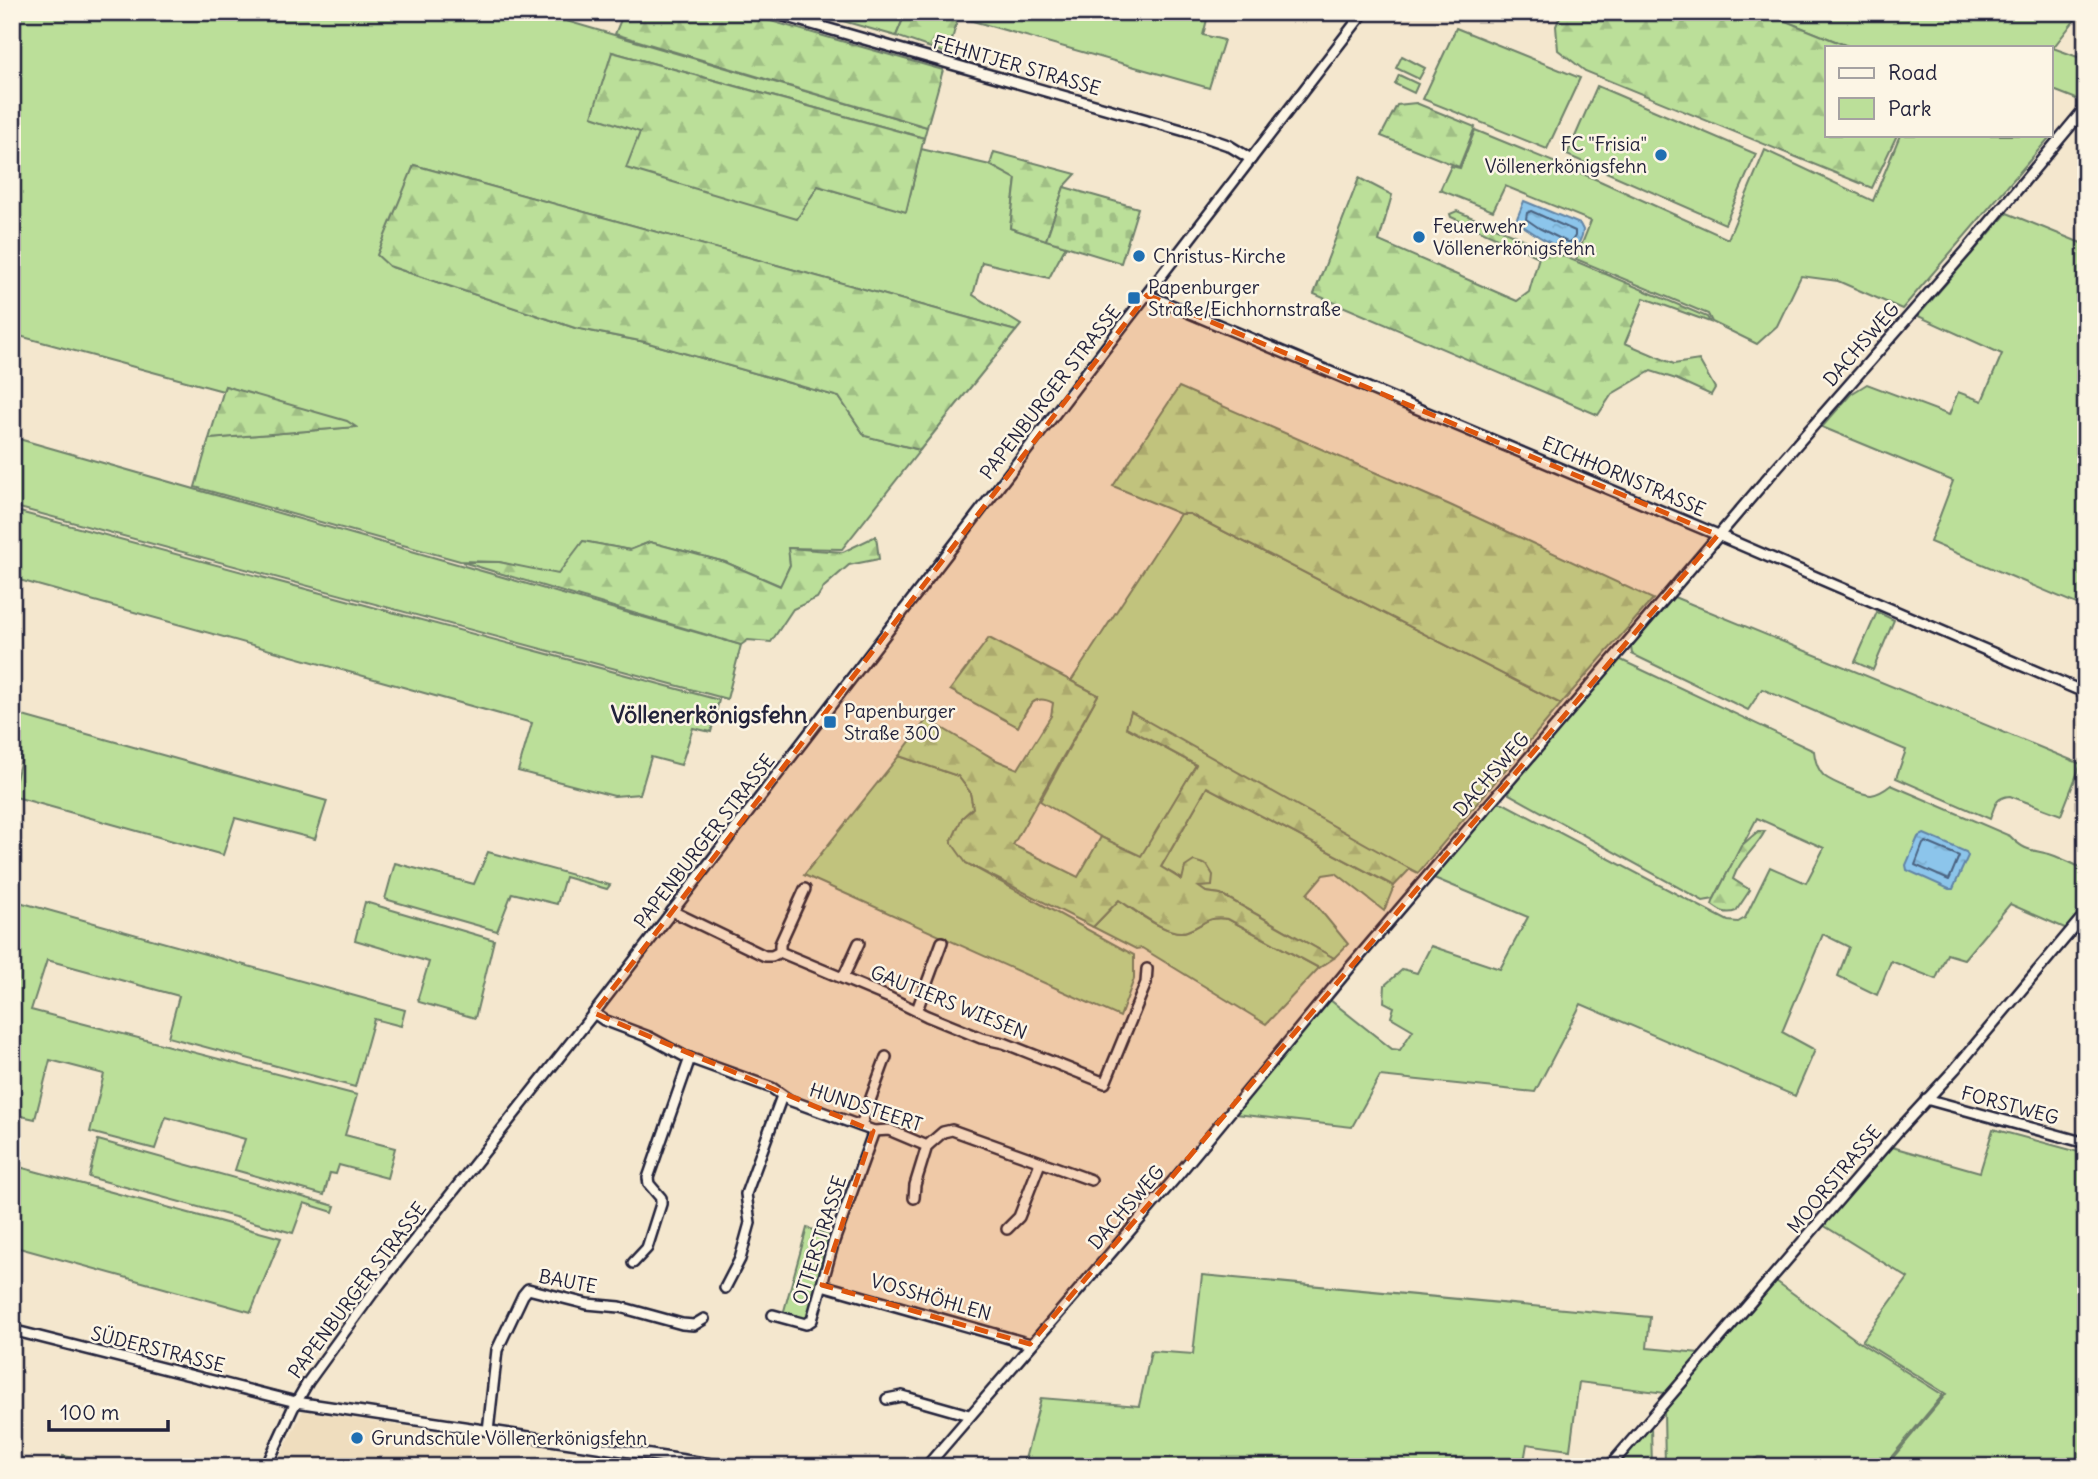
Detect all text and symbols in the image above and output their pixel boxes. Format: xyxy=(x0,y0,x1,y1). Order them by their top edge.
street label: FEHNTJER STRASSE xyxy=(930,30,1104,100)
legend xyxy=(1825,46,2052,136)
text: Road xyxy=(1888,59,1937,86)
text: Park xyxy=(1888,95,1931,122)
place label: FC "Frisia" Völlenerkönigsfehn xyxy=(1485,132,1647,178)
marker: FC "Frisia" Völlenerkönigsfehn xyxy=(1653,147,1669,163)
place label: Feuerwehr Völlenerkönigsfehn xyxy=(1433,214,1595,260)
marker: Feuerwehr Völlenerkönigsfehn xyxy=(1411,229,1427,245)
place label: Christus-Kirche xyxy=(1153,244,1286,268)
marker: Christus-Kirche xyxy=(1131,248,1147,264)
place label: Papenburger Straße/Eichhornstraße xyxy=(1148,275,1341,321)
marker: Papenburger Straße/Eichhornstraße xyxy=(1126,290,1142,306)
street label: DACHSWEG xyxy=(1818,297,1904,391)
street label: PAPENBURGER STRASSE xyxy=(974,300,1126,484)
street label: EICHHORNSTRASSE xyxy=(1538,431,1710,521)
place label: Papenburger Straße 300 xyxy=(844,699,956,745)
district label: Völlenerkönigsfehn xyxy=(611,700,807,729)
marker: Papenburger Straße 300 xyxy=(822,714,838,730)
street label: DACHSWEG xyxy=(1448,727,1534,821)
street label: PAPENBURGER STRASSE xyxy=(628,749,780,933)
street label: GAUTIERS WIESEN xyxy=(867,960,1031,1044)
street label: HUNDSTEERT xyxy=(806,1077,926,1137)
street label: FORSTWEG xyxy=(1959,1080,2061,1130)
street label: MOORSTRASSE xyxy=(1782,1120,1886,1238)
street label: DACHSWEG xyxy=(1083,1160,1169,1254)
street label: OTTERSTRASSE xyxy=(787,1172,851,1308)
street label: PAPENBURGER STRASSE xyxy=(283,1197,431,1383)
street label: BAUTE xyxy=(537,1264,599,1298)
street label: VOSSHÖHLEN xyxy=(868,1268,994,1326)
street label: SÜDERSTRASSE xyxy=(88,1321,228,1377)
scale bar xyxy=(49,1388,168,1432)
text: 100 m xyxy=(60,1399,119,1426)
place label: Grundschule Völlenerkönigsfehn xyxy=(371,1426,647,1450)
marker: Grundschule Völlenerkönigsfehn xyxy=(349,1430,365,1446)

